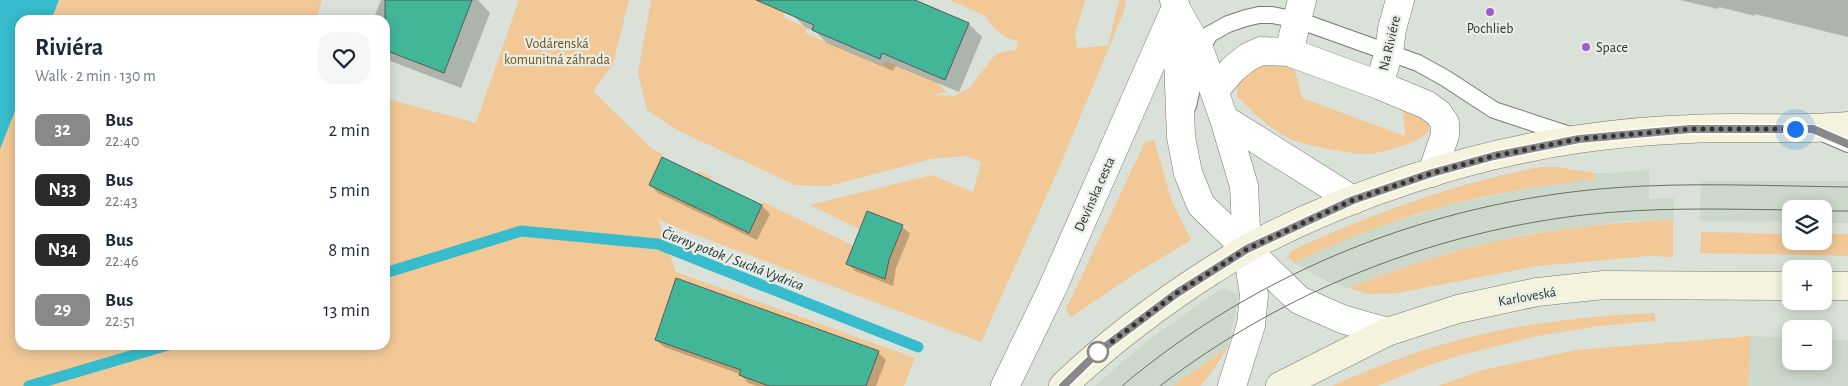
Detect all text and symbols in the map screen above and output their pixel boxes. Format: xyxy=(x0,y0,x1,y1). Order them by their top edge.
marker: Pochlieb xyxy=(1484,6,1496,18)
street label: Na Riviére xyxy=(1377,14,1403,72)
place label: Pochlieb xyxy=(1467,22,1513,36)
button: heart xyxy=(318,32,370,84)
text: Riviéra xyxy=(35,36,103,60)
park label: Vodárenská komunitná záhrada xyxy=(504,37,611,67)
marker: Space xyxy=(1580,41,1592,53)
place label: Space xyxy=(1596,41,1628,55)
text: Walk · 2 min · 130 m xyxy=(35,68,156,84)
text: Bus xyxy=(105,111,133,130)
your location xyxy=(1783,117,1808,142)
text: 32 xyxy=(54,121,71,139)
text: 2 min xyxy=(329,121,370,140)
text: 22:40 xyxy=(105,133,139,149)
street label: Devínska cesta xyxy=(1072,155,1118,234)
text: Bus xyxy=(105,171,133,190)
text: N33 xyxy=(48,181,77,199)
text: 5 min xyxy=(329,181,370,200)
text: 22:43 xyxy=(105,193,138,209)
map controls xyxy=(1782,200,1832,370)
button: layers xyxy=(1782,200,1832,250)
water label: Čierny potok / Suchá Vydrica xyxy=(660,225,806,293)
text: Bus xyxy=(105,231,133,250)
text: N34 xyxy=(48,241,77,259)
text: 8 min xyxy=(328,241,370,260)
text: 22:46 xyxy=(105,253,138,269)
button: + xyxy=(1782,260,1832,310)
street label: Karloveská xyxy=(1497,285,1558,309)
text: Bus xyxy=(105,291,133,310)
text: 29 xyxy=(54,301,71,319)
text: 13 min xyxy=(323,301,370,320)
text: 22:51 xyxy=(105,313,135,329)
button: − xyxy=(1782,320,1832,370)
unlabelled marker xyxy=(1087,341,1109,363)

